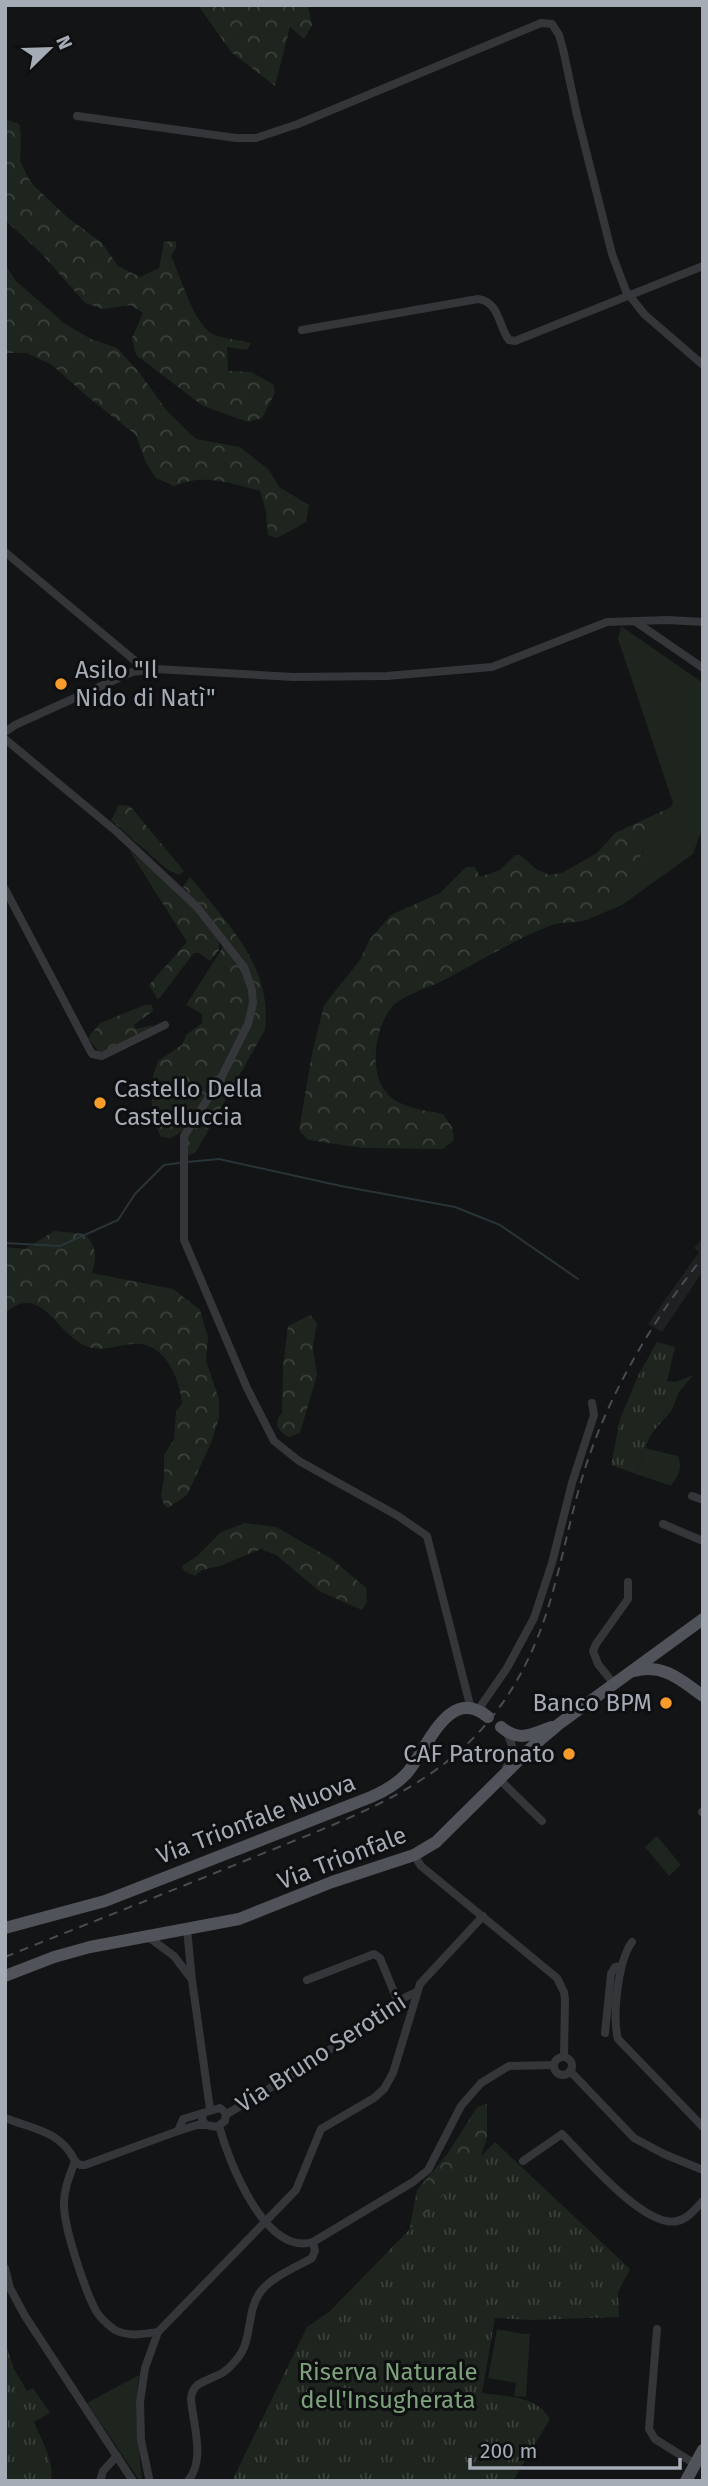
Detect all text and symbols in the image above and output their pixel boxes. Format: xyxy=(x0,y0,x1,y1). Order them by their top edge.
north arrow xyxy=(14,14,84,84)
text: N xyxy=(51,32,77,53)
place label: Asilo "Il Nido di Natì" xyxy=(75,656,215,712)
marker: Asilo "Il Nido di Natì" xyxy=(53,676,69,692)
place label: Castello Della Castelluccia xyxy=(114,1075,262,1131)
marker: Castello Della Castelluccia xyxy=(92,1095,108,1111)
place label: Banco BPM xyxy=(532,1689,652,1717)
marker: Banco BPM xyxy=(658,1695,674,1711)
place label: CAF Patronato xyxy=(403,1740,555,1768)
marker: CAF Patronato xyxy=(561,1746,577,1762)
street label: Via Trionfale Nuova xyxy=(152,1768,360,1870)
street label: Via Trionfale xyxy=(274,1820,410,1896)
street label: Via Bruno Serotini xyxy=(231,1988,411,2118)
park label: Riserva Naturale dell'Insugherata xyxy=(299,2358,478,2414)
scale bar xyxy=(470,2426,680,2470)
text: 200 m xyxy=(480,2438,537,2464)

